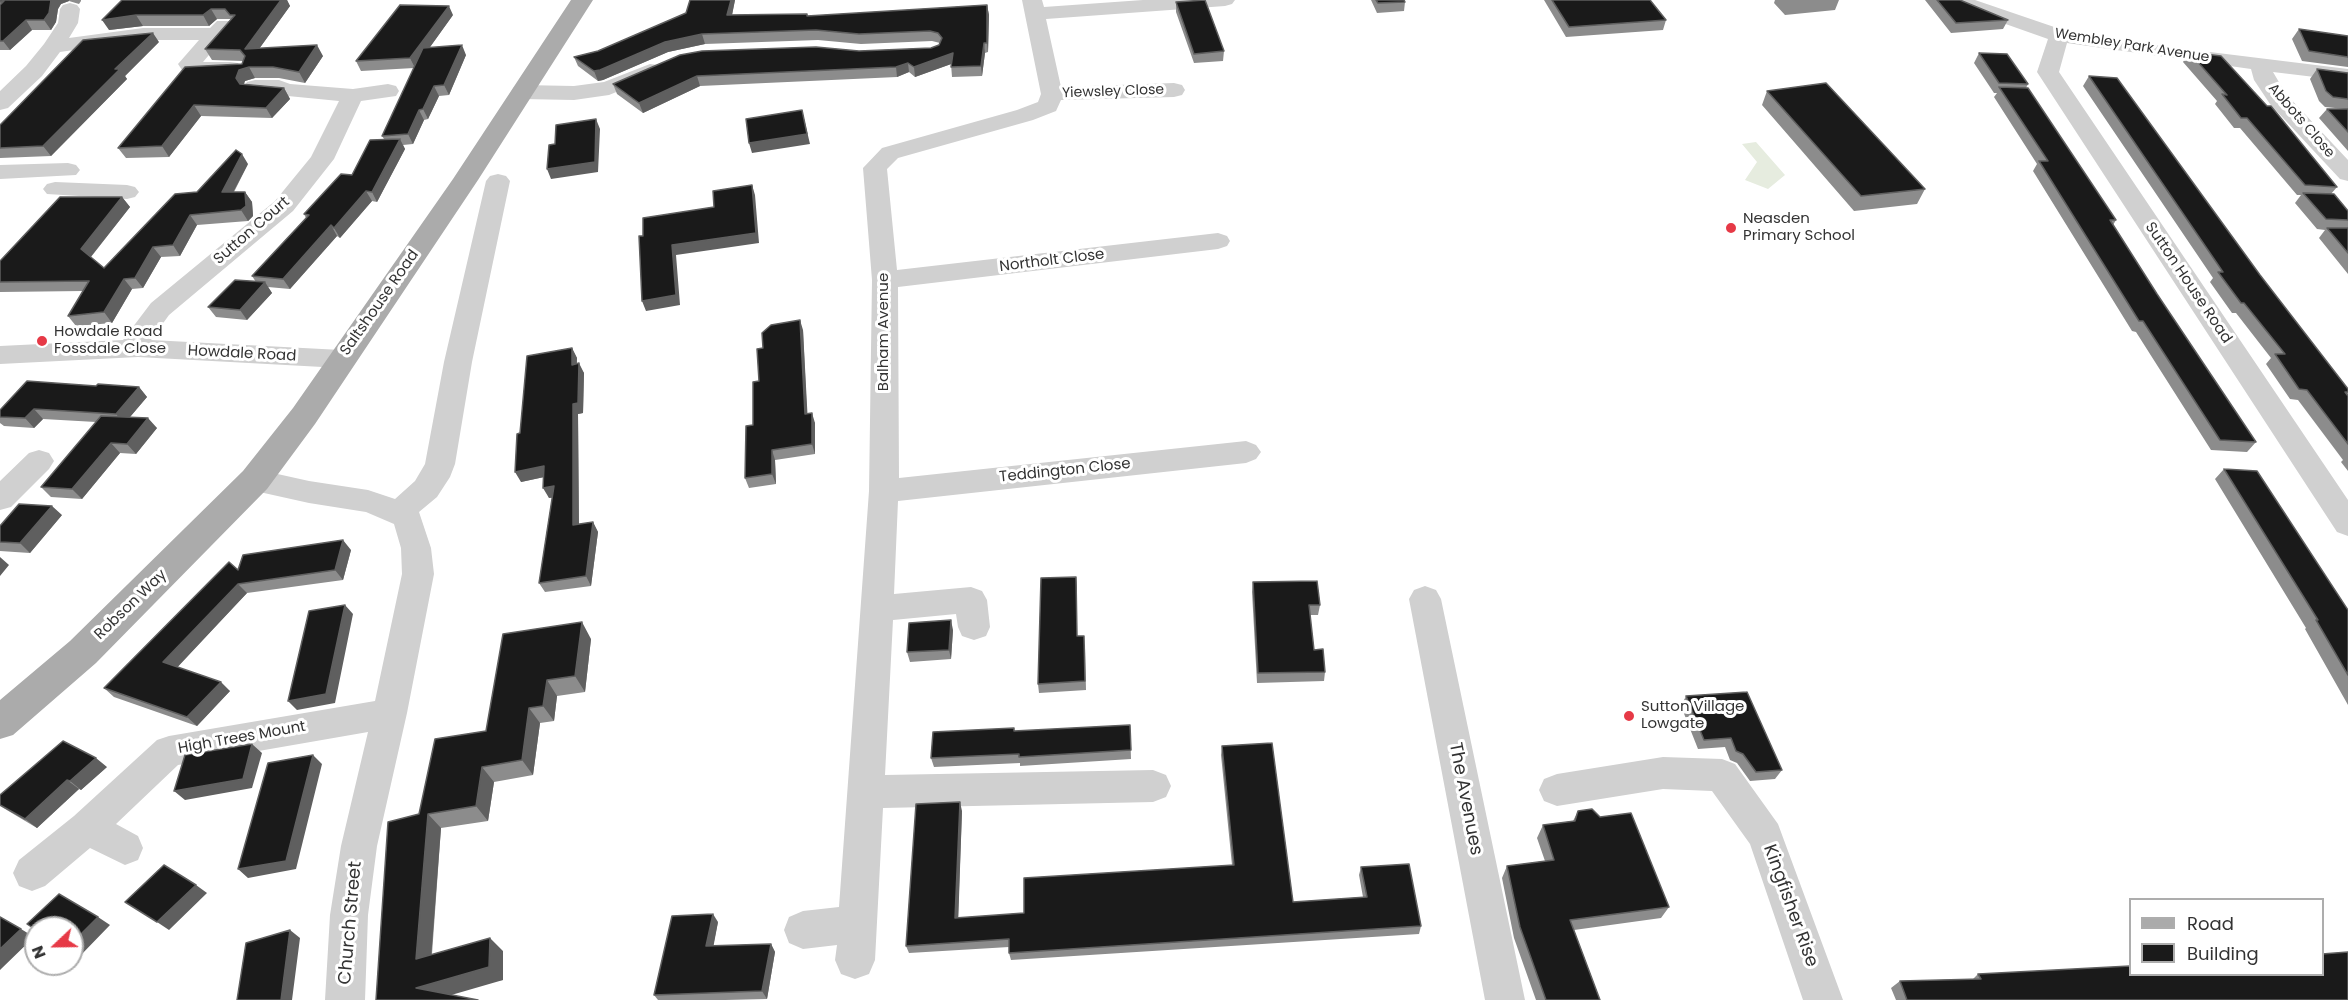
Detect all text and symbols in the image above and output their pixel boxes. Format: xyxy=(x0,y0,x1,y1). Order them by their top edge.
street label: Wembley Park Avenue xyxy=(2054,25,2210,67)
street label: Abbots Close xyxy=(2264,81,2338,161)
street label: Yiewsley Close xyxy=(1062,82,1164,102)
street label: Sutton Court xyxy=(210,193,294,269)
place label: Neasden Primary School xyxy=(1743,210,1855,245)
street label: Sutton House Road xyxy=(2141,219,2235,347)
marker: Neasden Primary School xyxy=(1724,221,1738,235)
street label: Northolt Close xyxy=(999,246,1105,276)
street label: Saltshouse Road xyxy=(337,247,423,359)
street label: Balham Avenue xyxy=(875,273,893,391)
place label: Howdale Road Fossdale Close xyxy=(54,323,166,358)
marker: Howdale Road Fossdale Close xyxy=(35,334,49,348)
street label: Howdale Road xyxy=(187,342,297,366)
street label: Teddington Close xyxy=(999,455,1131,487)
street label: Robson Way xyxy=(91,566,171,644)
place label: Sutton Village Lowgate xyxy=(1641,698,1744,733)
marker: Sutton Village Lowgate xyxy=(1622,709,1636,723)
street label: High Trees Mount xyxy=(177,718,307,758)
street label: The Avenues xyxy=(1444,741,1486,857)
street label: Kingfisher Rise xyxy=(1758,842,1822,970)
street label: Church Street xyxy=(335,860,367,986)
legend xyxy=(2129,898,2324,976)
text: Road xyxy=(2187,911,2234,936)
north arrow xyxy=(24,916,84,976)
text: Building xyxy=(2187,941,2259,966)
text: N xyxy=(26,942,52,962)

